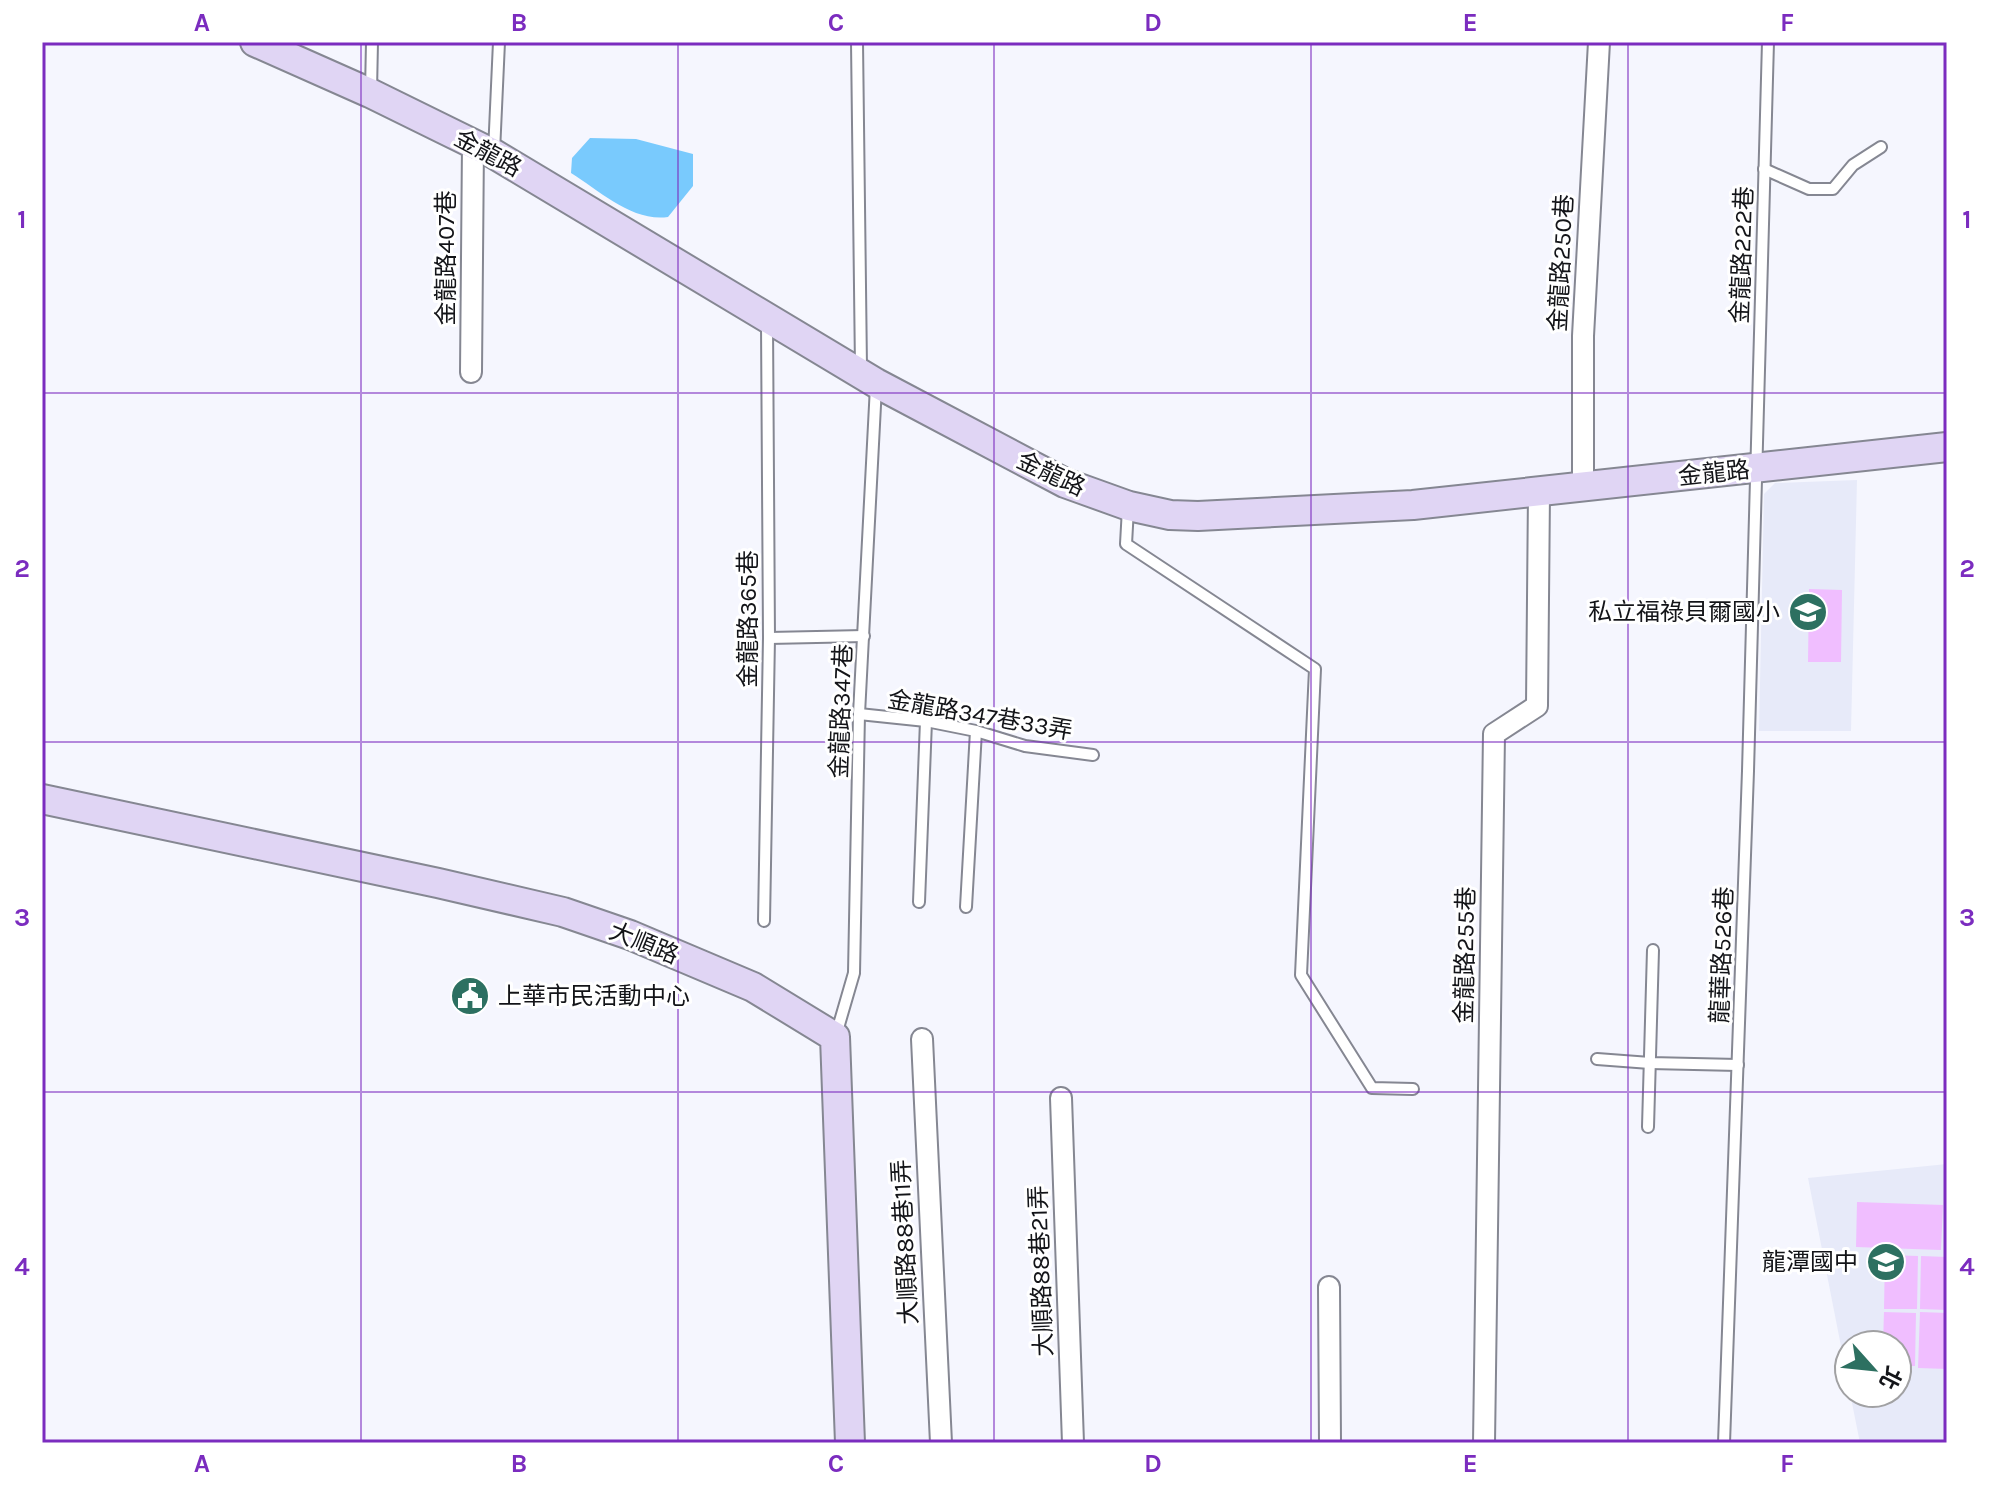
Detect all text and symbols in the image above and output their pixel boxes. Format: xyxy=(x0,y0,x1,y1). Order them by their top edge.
text: A xyxy=(194,7,210,38)
text: B xyxy=(511,7,527,38)
text: C xyxy=(828,7,844,38)
text: D xyxy=(1144,7,1162,38)
text: E xyxy=(1462,7,1478,38)
text: F xyxy=(1780,7,1794,38)
street label: 金龍路 xyxy=(450,124,526,182)
street label: 金龍路222巷 xyxy=(1726,186,1758,324)
street label: 金龍路407巷 xyxy=(432,191,460,325)
street label: 金龍路250巷 xyxy=(1543,194,1579,332)
text: 1 xyxy=(17,204,27,235)
text: 1 xyxy=(1962,204,1972,235)
street label: 金龍路 xyxy=(1012,446,1090,502)
street label: 金龍路 xyxy=(1677,455,1751,491)
street label: 金龍路365巷 xyxy=(734,550,762,688)
text: 2 xyxy=(14,553,30,584)
text: 2 xyxy=(1959,553,1975,584)
school or university icon: 私立福祿貝爾國小 xyxy=(1787,591,1829,633)
place label: 私立福祿貝爾國小 xyxy=(1588,598,1780,626)
street label: 金龍路347巷 xyxy=(825,643,857,779)
street label: 金龍路347巷33弄 xyxy=(885,685,1075,745)
street label: 金龍路255巷 xyxy=(1450,886,1480,1024)
street label: 龍華路526巷 xyxy=(1706,886,1738,1024)
text: 3 xyxy=(14,902,30,933)
text: 3 xyxy=(1959,902,1975,933)
street label: 大順路 xyxy=(605,917,683,969)
public building icon: 上華市民活動中心 xyxy=(449,975,491,1017)
place label: 上華市民活動中心 xyxy=(498,982,690,1010)
street label: 大順路88巷11弄 xyxy=(887,1159,923,1325)
street label: 大順路88巷21弄 xyxy=(1024,1185,1058,1357)
school or university icon: 龍潭國中 xyxy=(1865,1241,1907,1283)
place label: 龍潭國中 xyxy=(1762,1248,1858,1276)
text: 4 xyxy=(14,1251,30,1282)
text: 4 xyxy=(1959,1251,1975,1282)
north arrow xyxy=(1833,1329,1913,1409)
text: 北 xyxy=(1873,1362,1907,1393)
text: A xyxy=(194,1448,210,1479)
text: B xyxy=(511,1448,527,1479)
text: C xyxy=(828,1448,844,1479)
text: D xyxy=(1144,1448,1162,1479)
text: E xyxy=(1462,1448,1478,1479)
text: F xyxy=(1780,1448,1794,1479)

